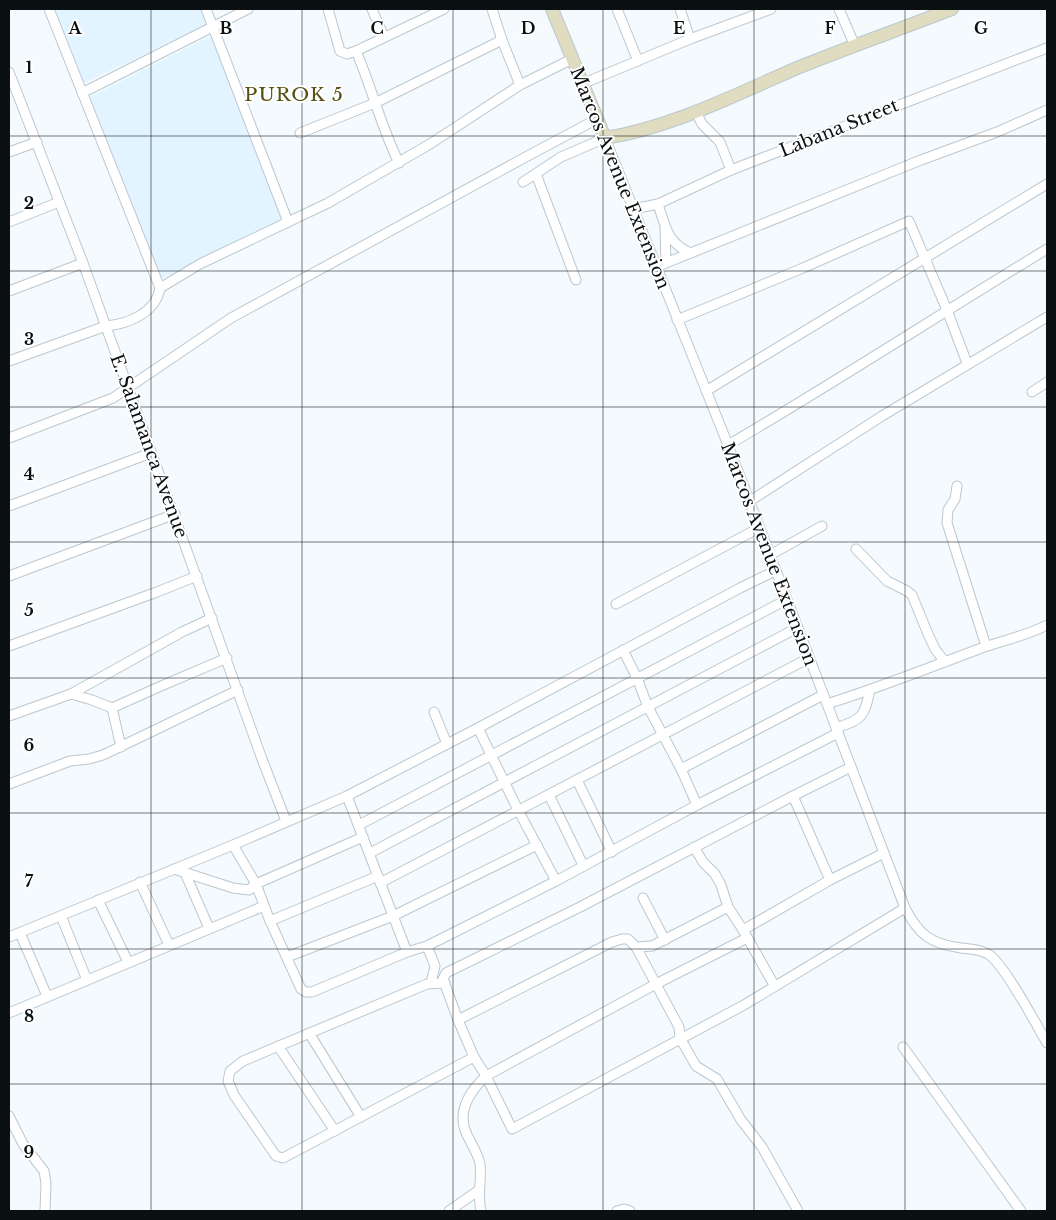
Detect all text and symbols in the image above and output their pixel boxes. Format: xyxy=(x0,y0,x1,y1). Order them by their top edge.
text: A xyxy=(68,18,83,38)
text: B xyxy=(220,18,233,38)
text: C xyxy=(370,18,384,38)
text: D xyxy=(521,18,535,38)
text: E xyxy=(673,18,685,38)
text: F xyxy=(824,18,836,38)
text: G xyxy=(974,18,988,38)
text: 1 xyxy=(26,57,33,77)
street label: Marcos Avenue Extension xyxy=(565,64,675,292)
district label: PUROK 5 xyxy=(244,83,344,106)
street label: Labana Street xyxy=(776,94,902,162)
text: 2 xyxy=(24,193,34,213)
text: 3 xyxy=(24,329,34,349)
street label: E. Salamanca Avenue xyxy=(105,351,193,541)
street label: Marcos Avenue Extension xyxy=(716,439,822,669)
text: 4 xyxy=(24,464,34,484)
text: 5 xyxy=(24,600,34,620)
text: 6 xyxy=(24,735,35,755)
text: 7 xyxy=(25,871,34,891)
text: 8 xyxy=(24,1006,34,1026)
text: 9 xyxy=(24,1142,35,1162)

